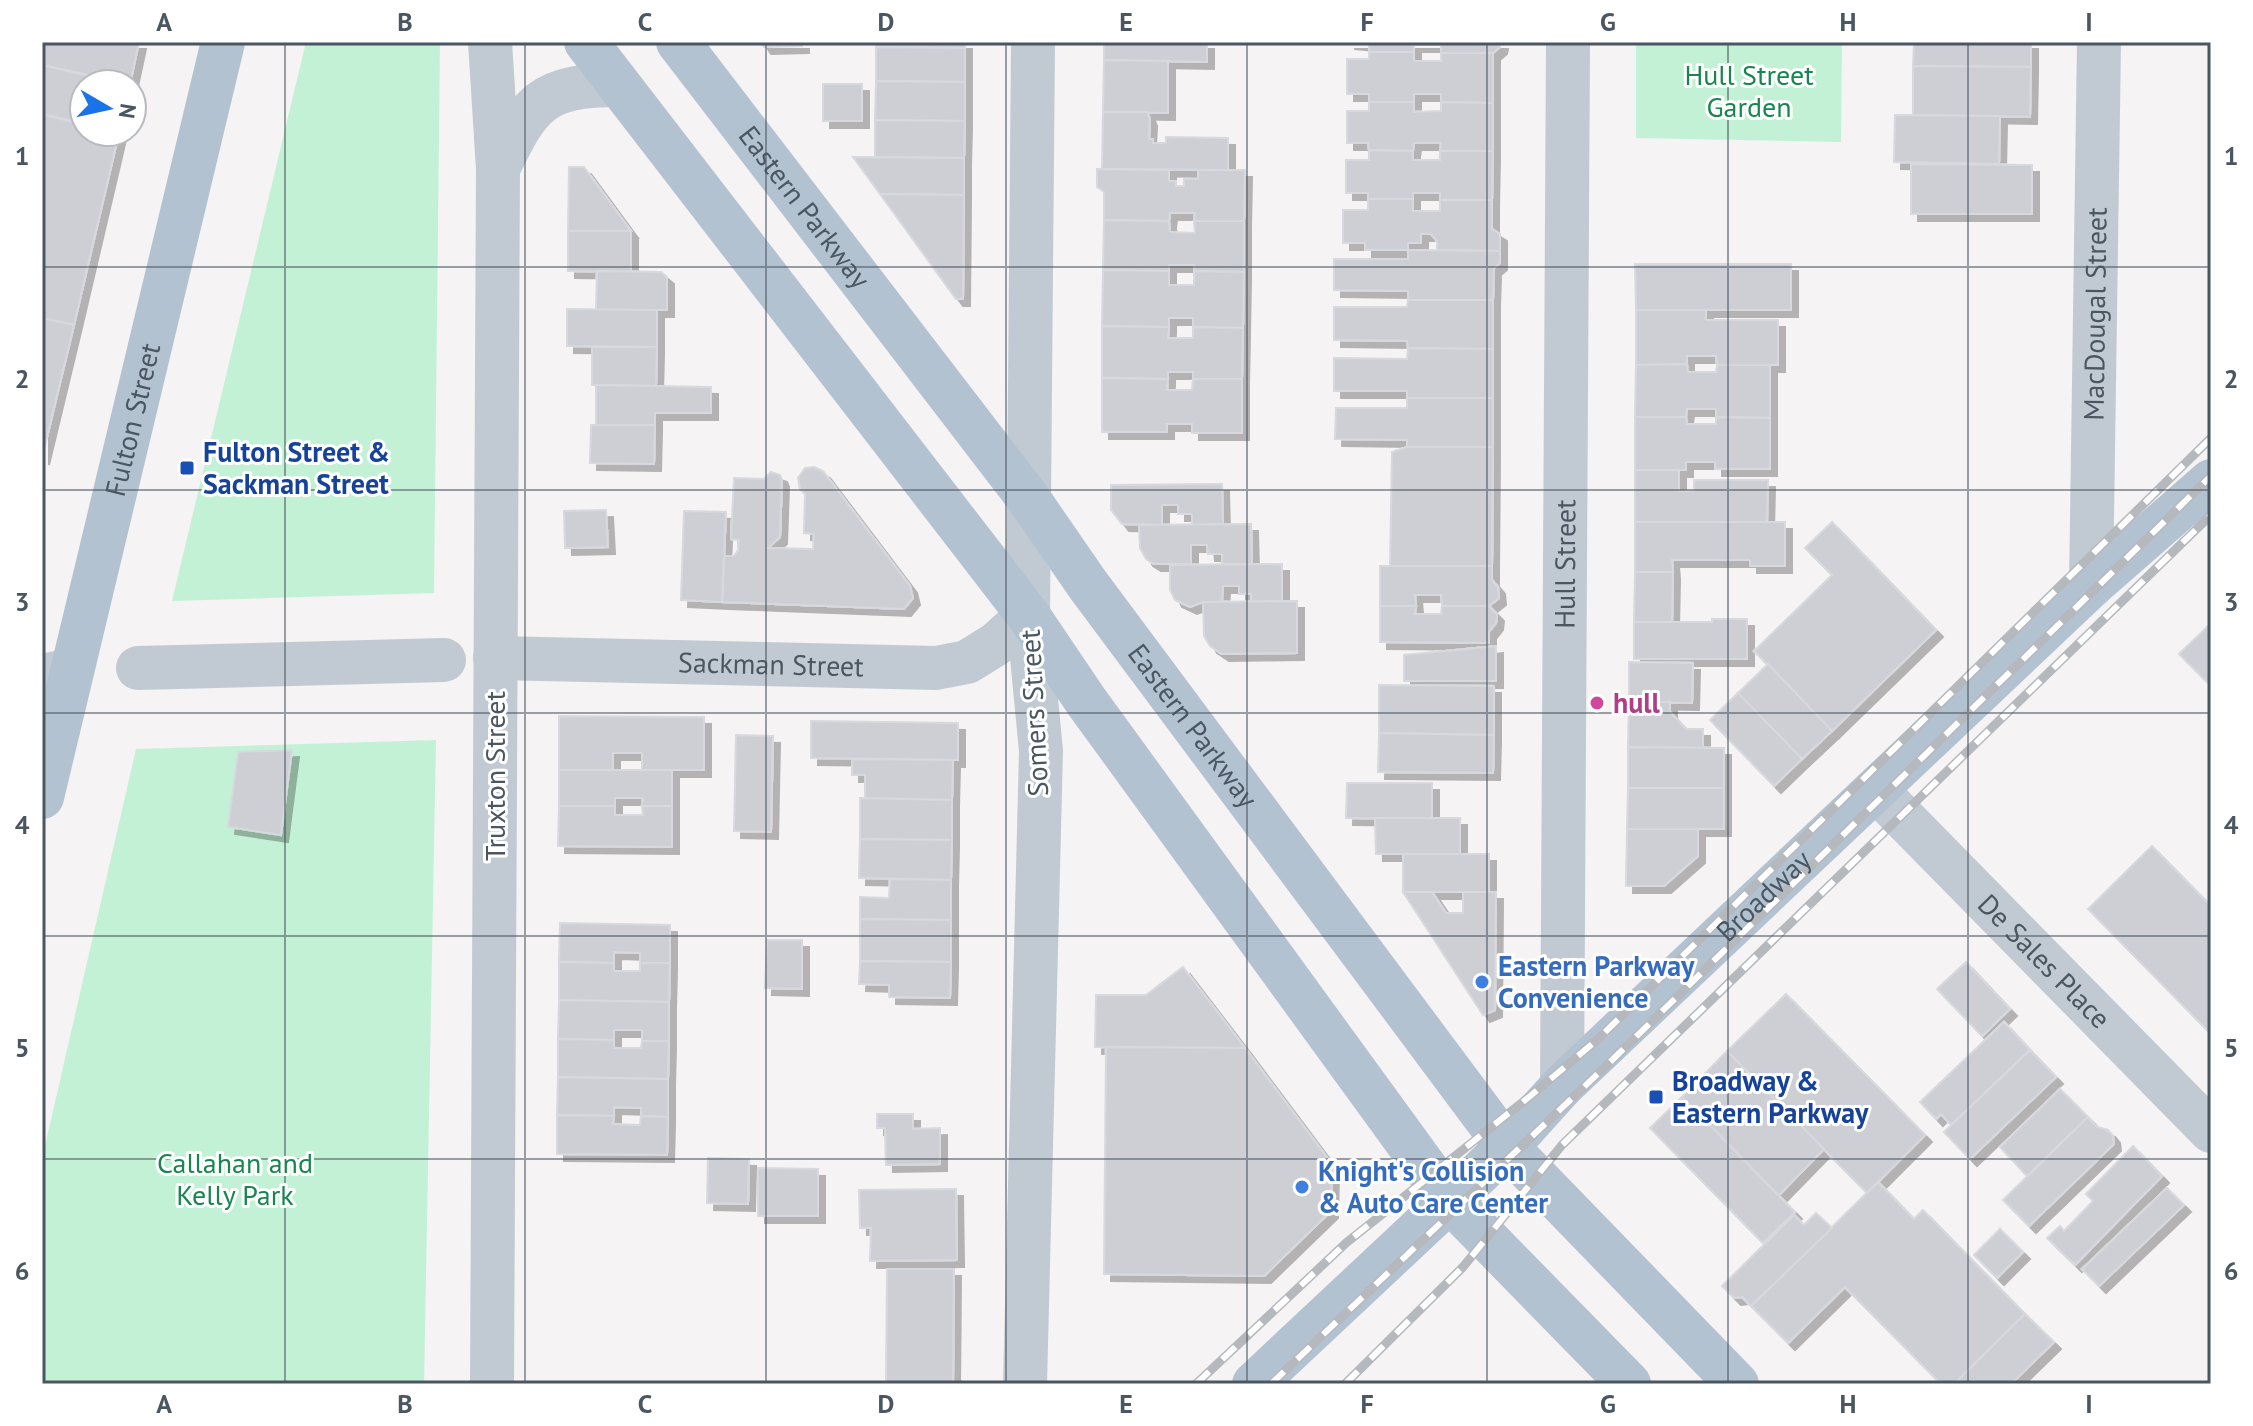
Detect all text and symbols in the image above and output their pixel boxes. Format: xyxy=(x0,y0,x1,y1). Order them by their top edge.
text: A xyxy=(156,5,172,38)
text: B xyxy=(397,5,413,38)
text: C xyxy=(638,5,652,38)
text: D xyxy=(878,5,894,38)
text: E xyxy=(1119,5,1133,38)
text: F xyxy=(1360,5,1374,38)
text: G xyxy=(1600,5,1616,38)
text: H xyxy=(1840,5,1856,38)
text: I xyxy=(2085,5,2093,38)
park label: Hull Street Garden xyxy=(1684,56,1814,125)
north arrow xyxy=(68,68,148,148)
text: N xyxy=(113,102,143,120)
street label: Eastern Parkway xyxy=(731,118,879,296)
text: 1 xyxy=(15,139,29,172)
text: 1 xyxy=(2224,139,2238,172)
street label: MacDougal Street xyxy=(2074,207,2115,421)
street label: Fulton Street xyxy=(96,339,168,500)
text: 2 xyxy=(15,362,29,395)
text: 2 xyxy=(2224,362,2238,395)
place label: Fulton Street & Sackman Street xyxy=(203,433,390,502)
marker: Fulton Street & Sackman Street xyxy=(178,459,196,477)
street label: Hull Street xyxy=(1546,499,1583,629)
text: 3 xyxy=(15,585,29,618)
text: 3 xyxy=(2224,585,2238,618)
street label: Somers Street xyxy=(1011,628,1056,797)
street label: Eastern Parkway xyxy=(1120,636,1267,815)
street label: Sackman Street xyxy=(678,643,865,684)
place label: hull xyxy=(1613,684,1661,721)
street label: Truxton Street xyxy=(476,690,513,861)
marker: hull xyxy=(1588,694,1606,712)
text: 4 xyxy=(15,808,30,841)
text: 4 xyxy=(2224,808,2239,841)
street label: Broadway xyxy=(1708,841,1818,949)
street label: De Sales Place xyxy=(1970,886,2119,1036)
place label: Eastern Parkway Convenience xyxy=(1498,947,1695,1016)
marker: Eastern Parkway Convenience xyxy=(1473,973,1491,991)
text: 5 xyxy=(15,1031,29,1064)
text: 5 xyxy=(2224,1031,2238,1064)
place label: Broadway & Eastern Parkway xyxy=(1672,1062,1869,1131)
marker: Broadway & Eastern Parkway xyxy=(1647,1088,1665,1106)
park label: Callahan and Kelly Park xyxy=(157,1144,313,1213)
place label: Knight's Collision & Auto Care Center xyxy=(1318,1152,1548,1221)
marker: Knight's Collision & Auto Care Center xyxy=(1293,1178,1311,1196)
text: 6 xyxy=(15,1254,29,1287)
text: 6 xyxy=(2224,1254,2238,1287)
text: A xyxy=(156,1387,172,1420)
text: B xyxy=(397,1387,413,1420)
text: C xyxy=(638,1387,652,1420)
text: D xyxy=(878,1387,894,1420)
text: E xyxy=(1119,1387,1133,1420)
text: F xyxy=(1360,1387,1374,1420)
text: G xyxy=(1600,1387,1616,1420)
text: H xyxy=(1840,1387,1856,1420)
text: I xyxy=(2085,1387,2093,1420)

